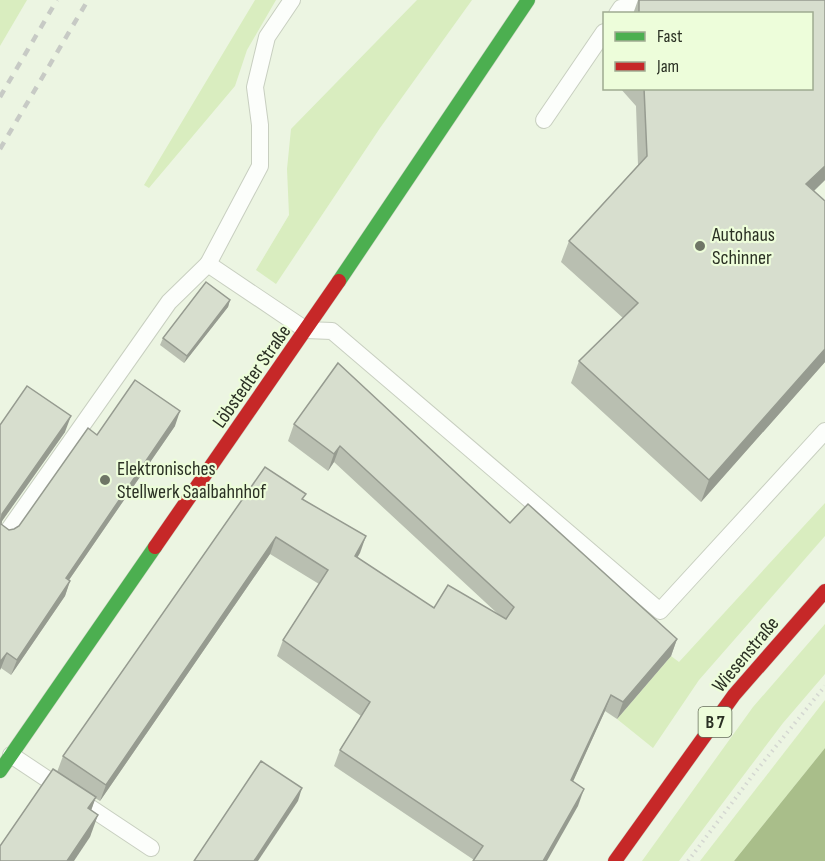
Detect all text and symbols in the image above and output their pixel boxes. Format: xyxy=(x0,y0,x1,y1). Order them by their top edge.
legend xyxy=(603,12,813,90)
text: Fast xyxy=(657,26,683,47)
text: Jam xyxy=(656,56,679,77)
place label: Autohaus Schinner xyxy=(711,223,775,270)
marker: Autohaus Schinner xyxy=(693,239,707,253)
street label: Löbstedter Straße xyxy=(207,320,296,433)
place label: Elektronisches Stellwerk Saalbahnhof xyxy=(117,457,266,504)
marker: Elektronisches Stellwerk Saalbahnhof xyxy=(98,473,112,487)
street label: Wiesenstraße xyxy=(707,612,784,697)
road number: B 7 xyxy=(698,707,732,737)

